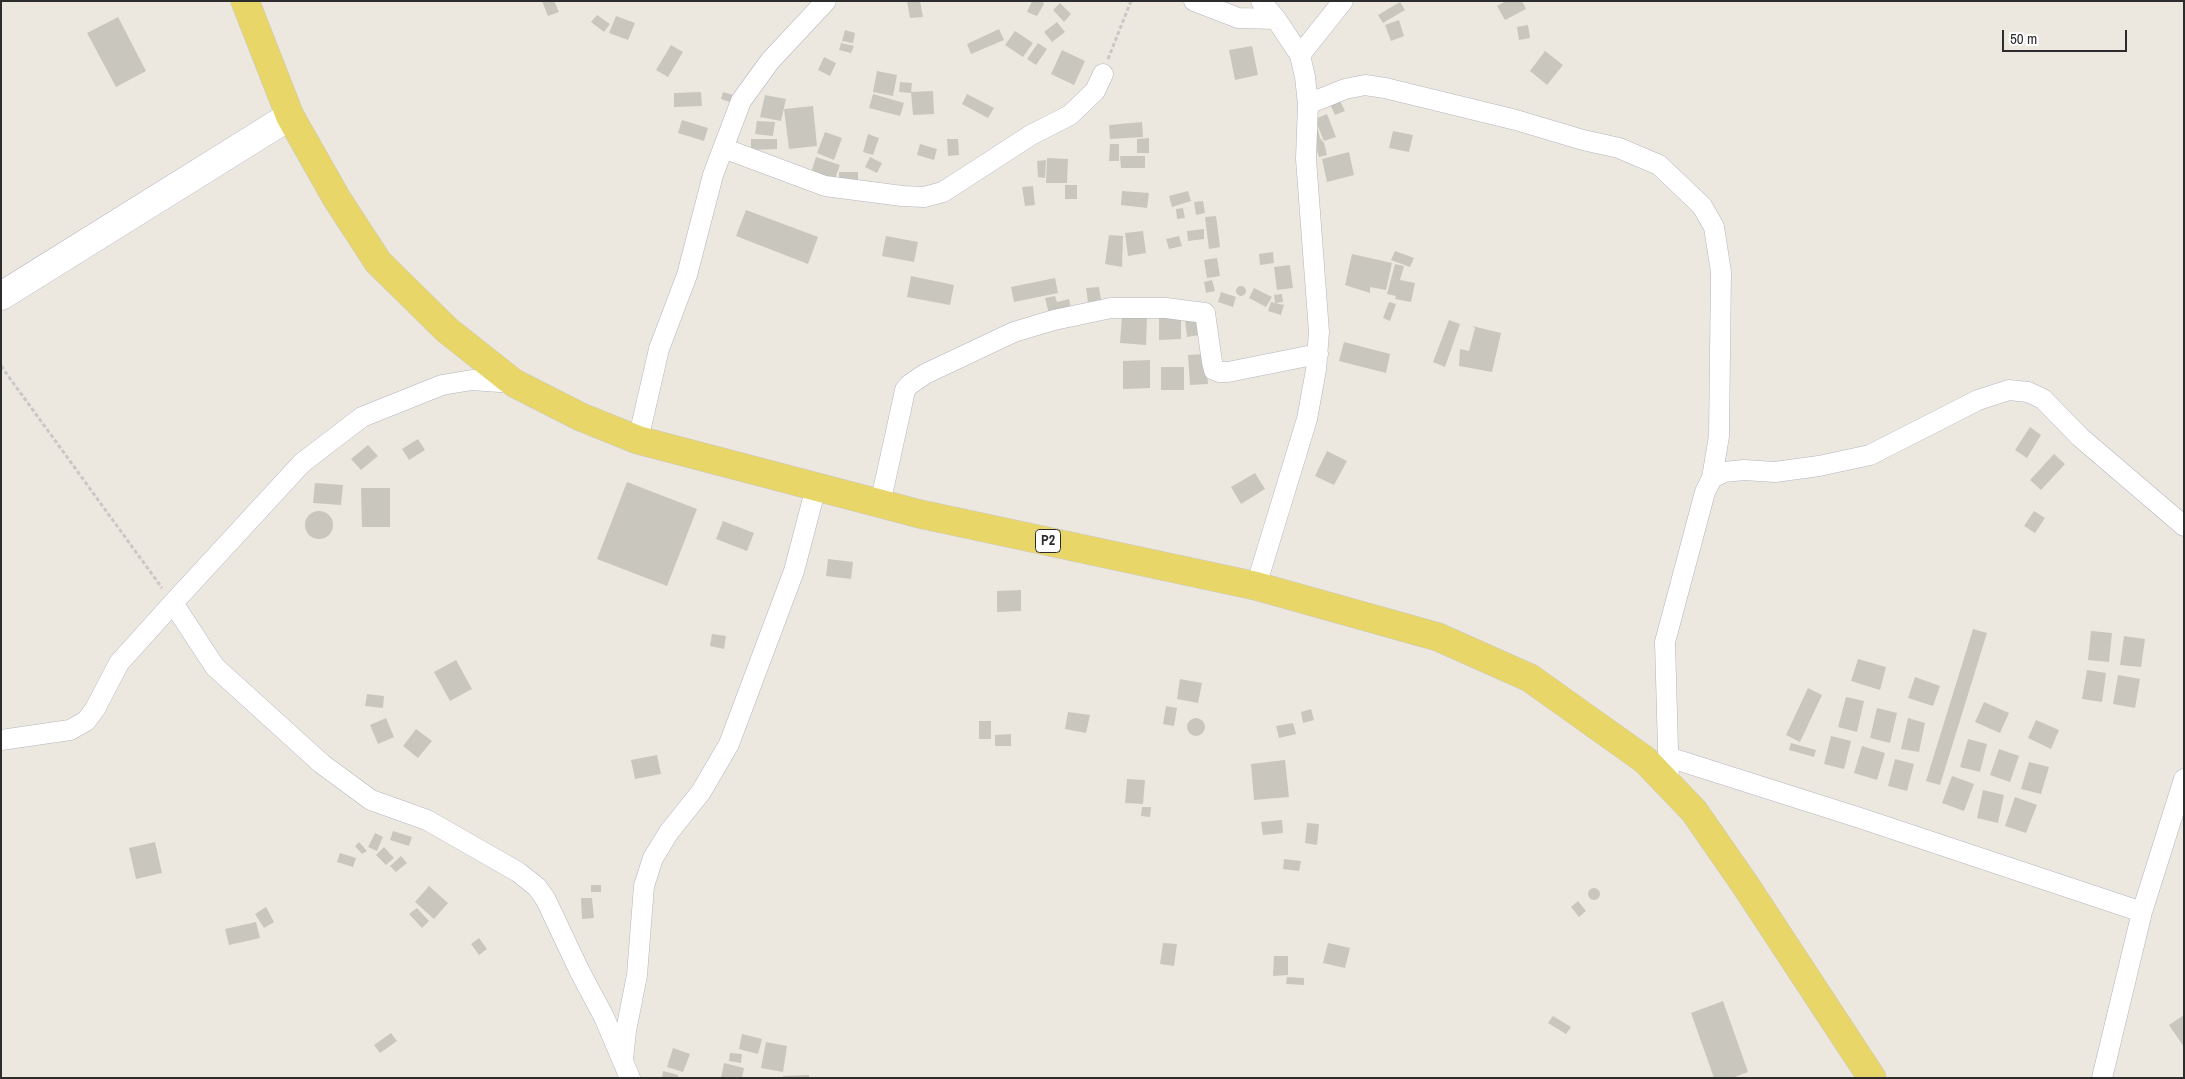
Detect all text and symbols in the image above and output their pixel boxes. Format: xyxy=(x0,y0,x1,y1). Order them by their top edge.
scale bar xyxy=(2005,20,2130,52)
text: 50 m xyxy=(2010,28,2037,49)
road number: P2 xyxy=(1036,530,1060,552)

